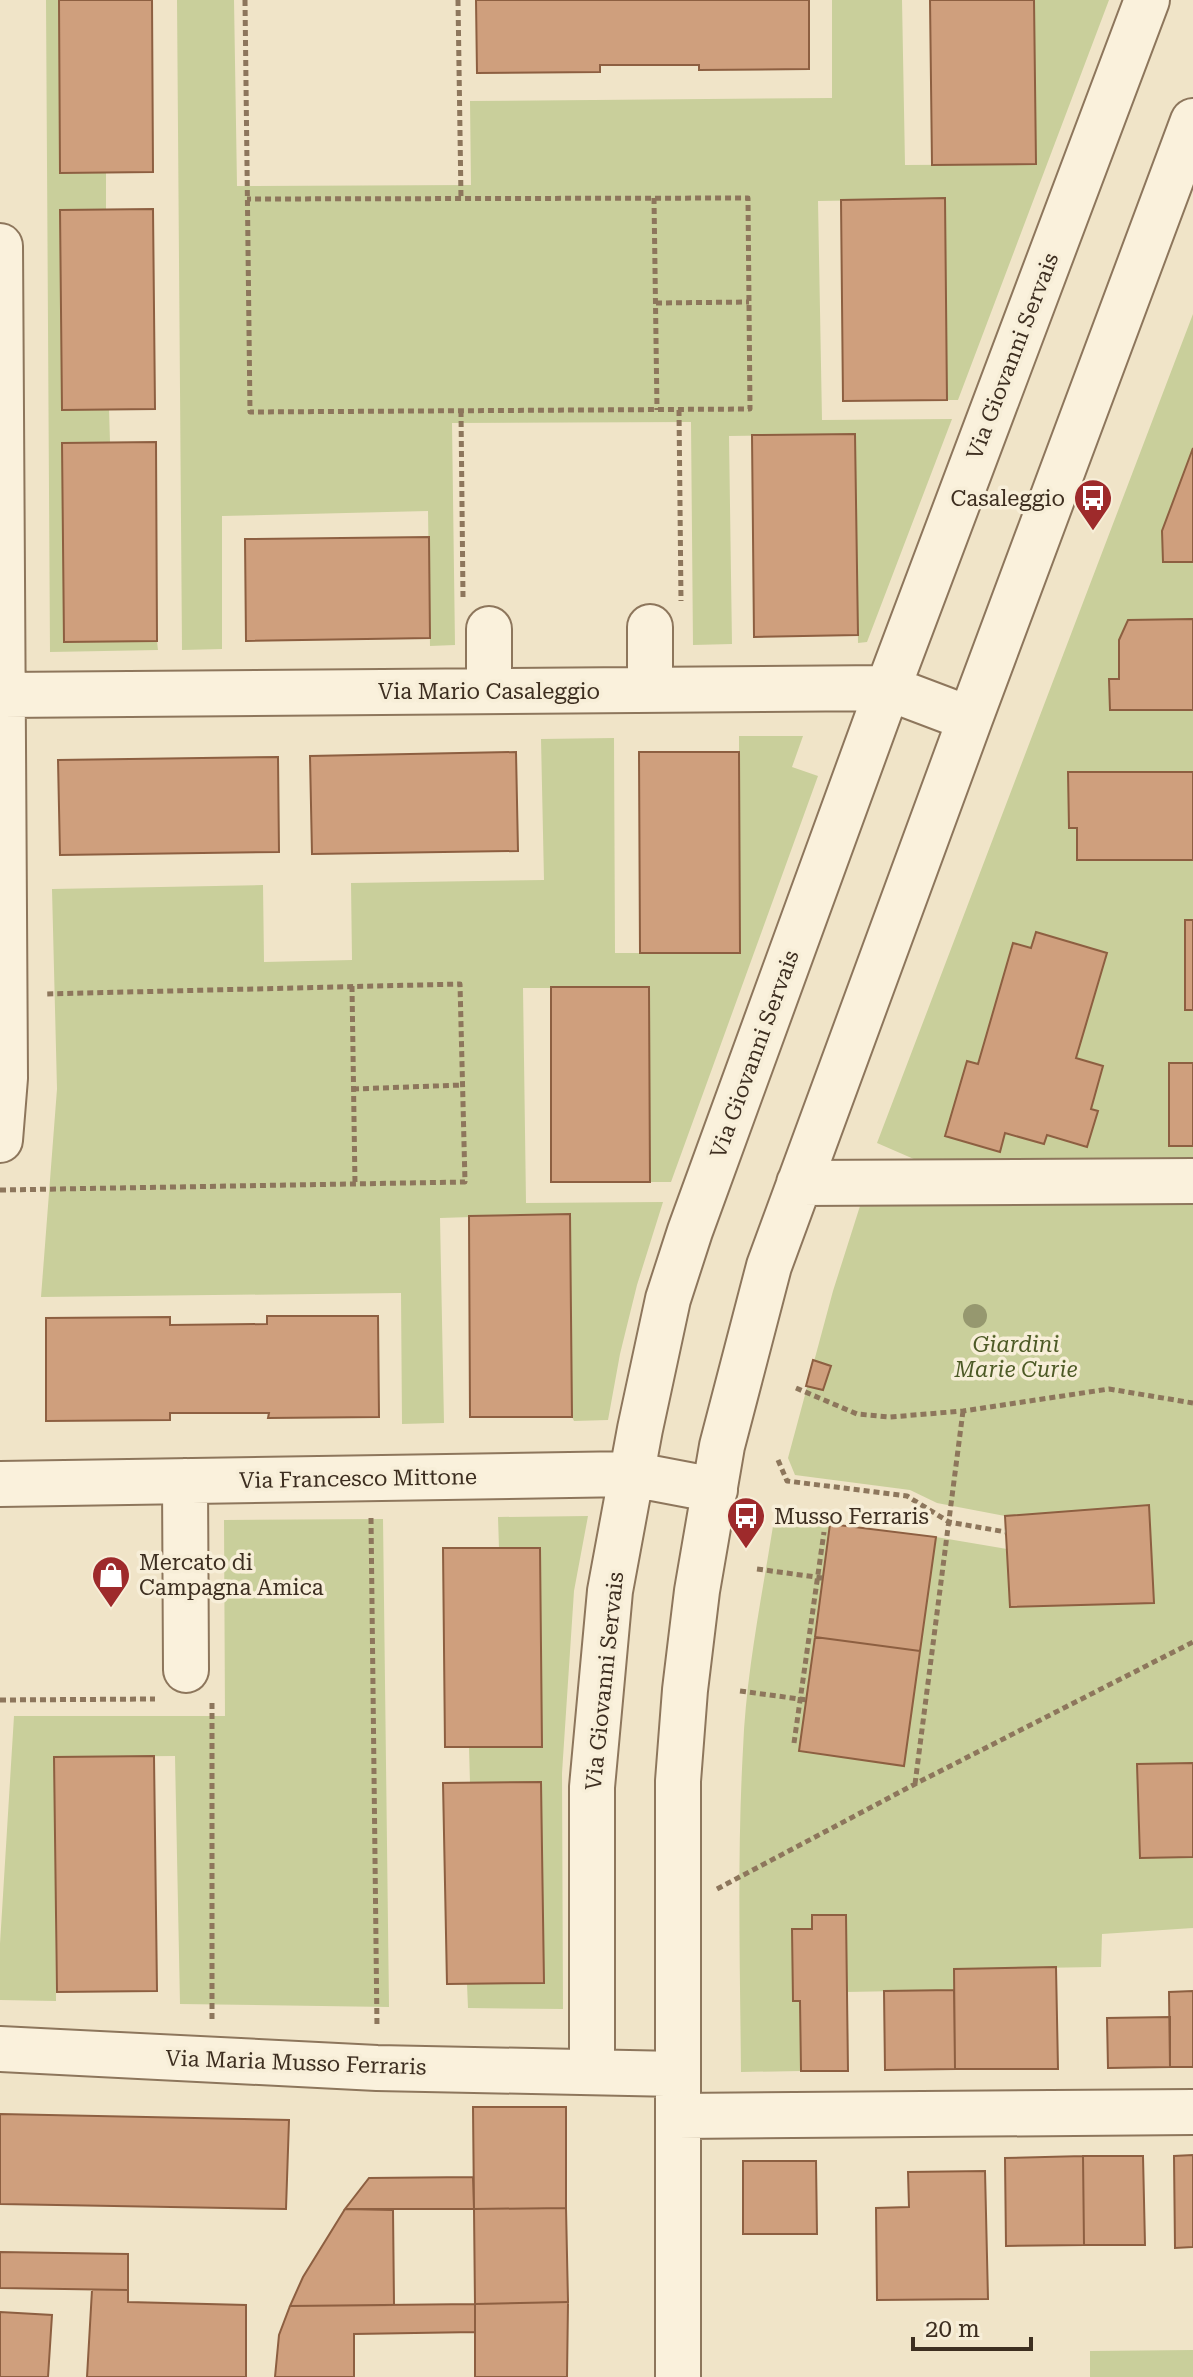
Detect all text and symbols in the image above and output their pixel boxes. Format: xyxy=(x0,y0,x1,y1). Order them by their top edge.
street label: Via Giovanni Servais xyxy=(961,249,1063,463)
bus stop icon: Casaleggio xyxy=(1072,477,1114,532)
place label: Casaleggio xyxy=(951,486,1065,511)
street label: Via Mario Casaleggio xyxy=(378,679,600,704)
street label: Via Giovanni Servais xyxy=(705,947,804,1162)
park label: Giardini Marie Curie xyxy=(953,1332,1078,1382)
street label: Via Francesco Mittone xyxy=(239,1464,477,1493)
bus stop icon: Musso Ferraris xyxy=(725,1495,767,1550)
place label: Musso Ferraris xyxy=(774,1504,929,1529)
place label: Mercato di Campagna Amica xyxy=(139,1550,324,1600)
shop icon: Mercato di Campagna Amica xyxy=(90,1554,132,1609)
street label: Via Giovanni Servais xyxy=(581,1571,628,1792)
street label: Via Maria Musso Ferraris xyxy=(165,2045,427,2080)
scale bar xyxy=(913,2301,1031,2351)
text: 20 m xyxy=(925,2315,980,2343)

